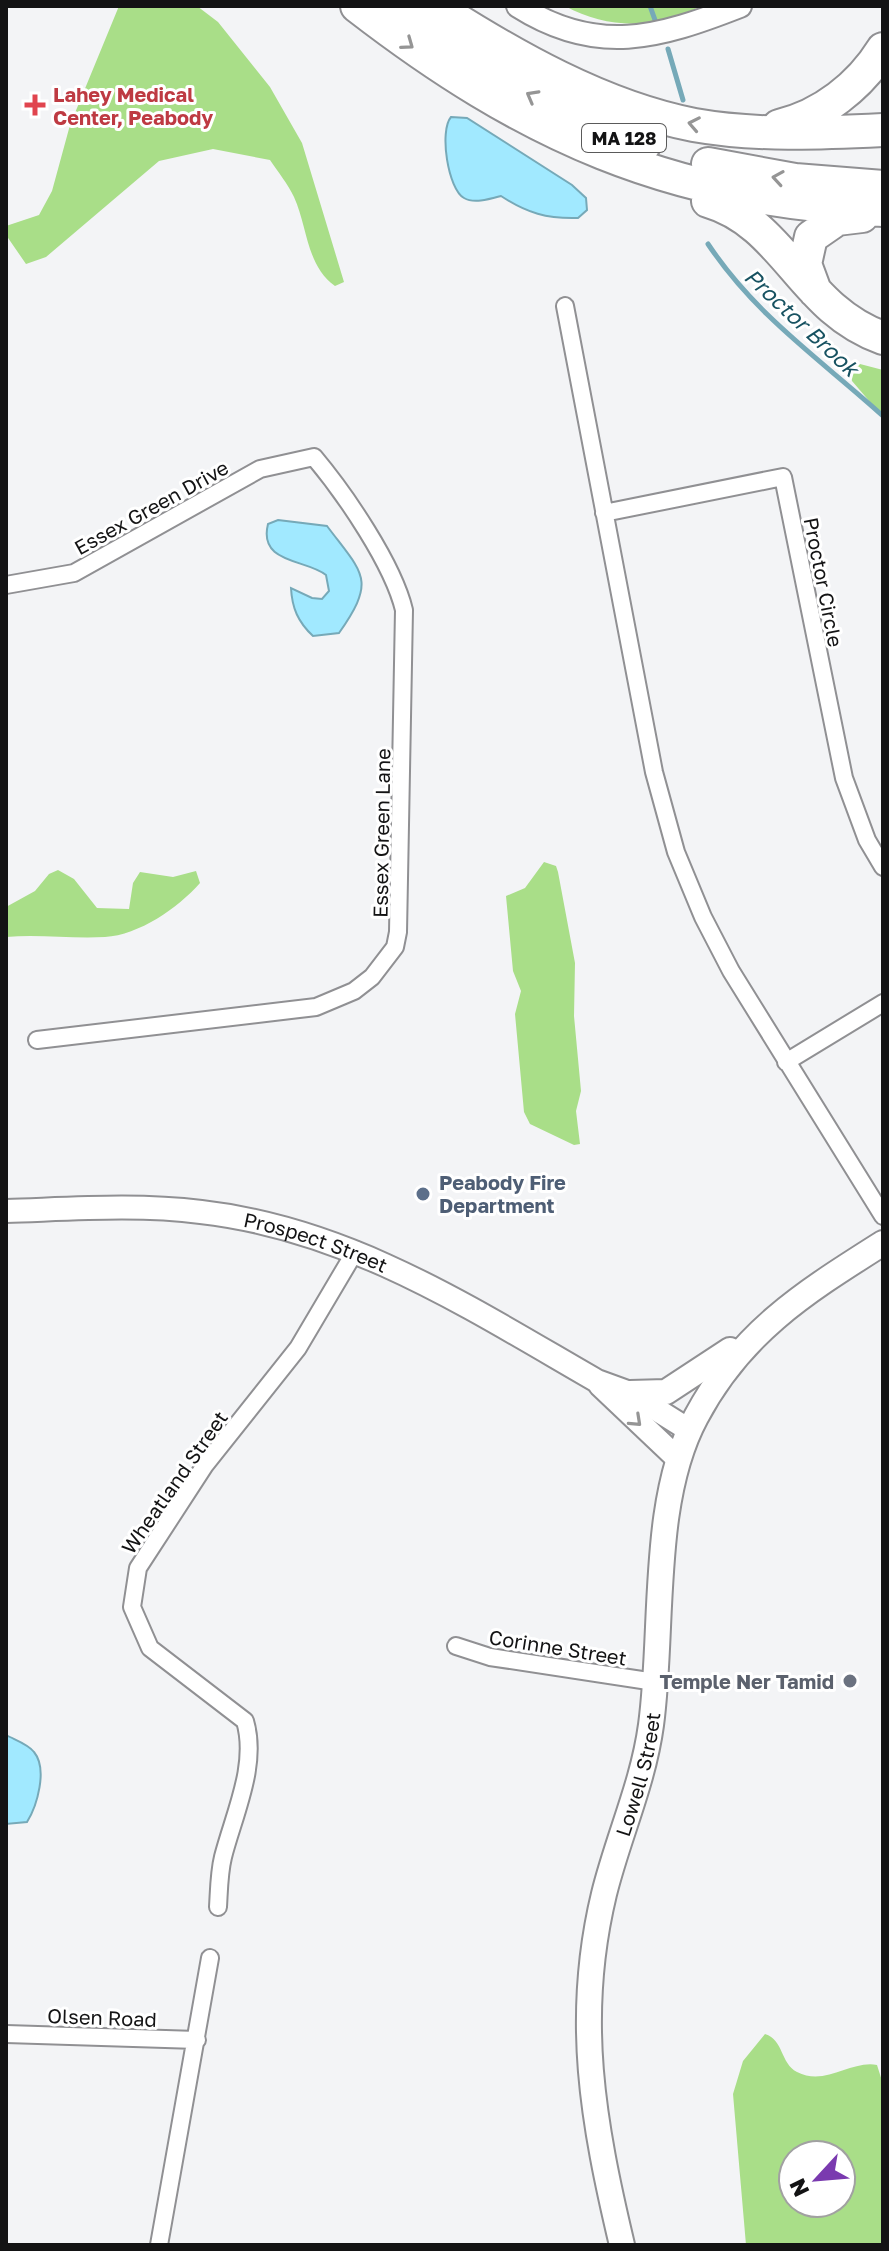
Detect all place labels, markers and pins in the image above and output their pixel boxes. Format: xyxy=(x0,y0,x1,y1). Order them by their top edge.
place label: Lahey Medical Center, Peabody xyxy=(53,82,213,129)
marker: Lahey Medical Center, Peabody xyxy=(24,94,46,116)
place label: Peabody Fire Department xyxy=(439,1170,566,1217)
marker: Peabody Fire Department xyxy=(414,1185,432,1203)
place label: Temple Ner Tamid xyxy=(660,1669,834,1693)
marker: Temple Ner Tamid xyxy=(841,1672,859,1690)

